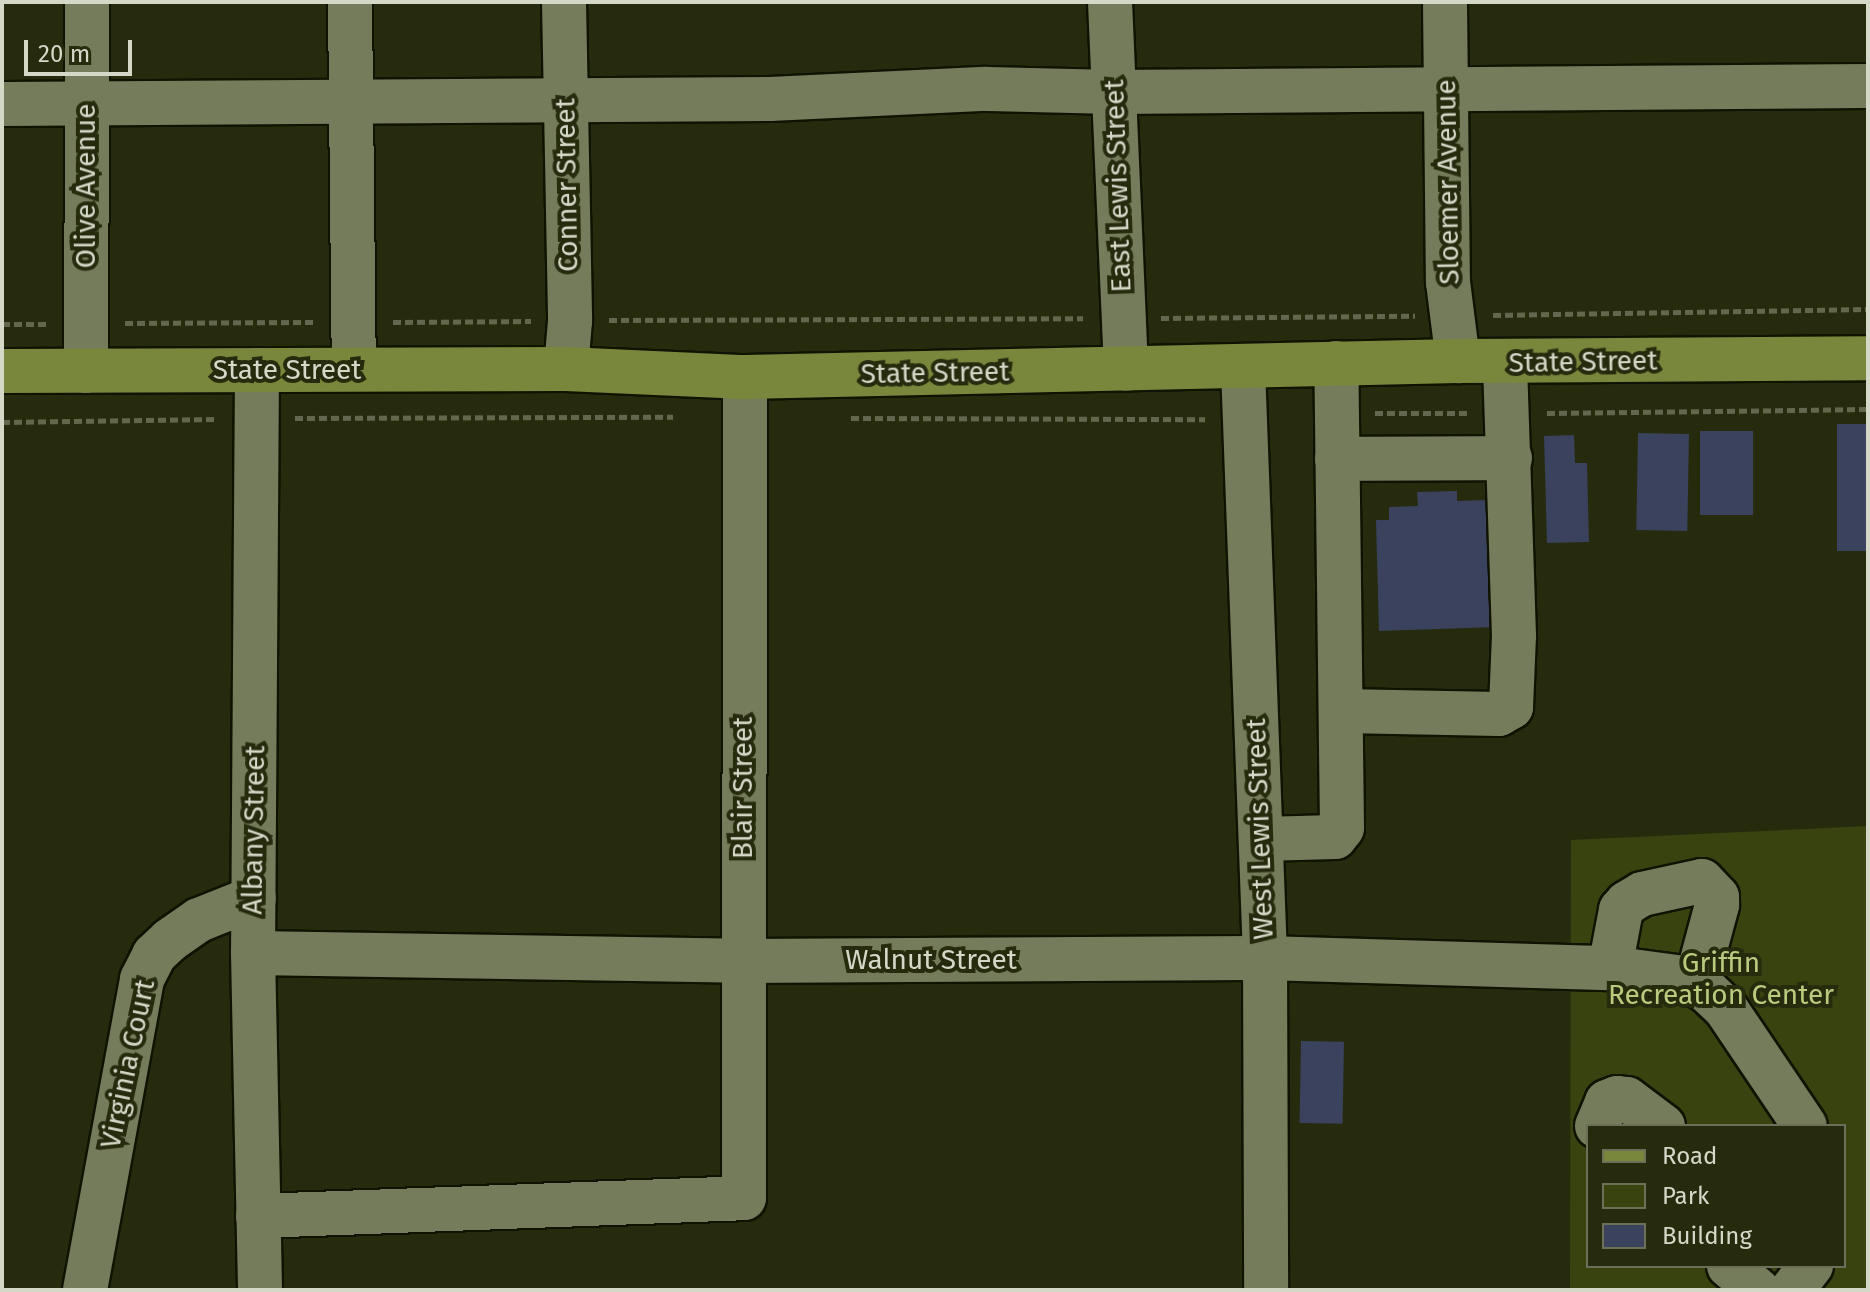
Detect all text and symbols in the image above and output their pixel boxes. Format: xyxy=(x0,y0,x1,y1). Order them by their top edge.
scale bar xyxy=(28,24,136,74)
text: 20 m xyxy=(38,40,90,68)
street label: East Lewis Street xyxy=(1097,79,1139,293)
street label: Sloemer Avenue xyxy=(1429,79,1467,285)
street label: Conner Street xyxy=(549,98,585,272)
street label: Olive Avenue xyxy=(69,104,103,268)
street label: State Street xyxy=(1508,344,1658,380)
street label: State Street xyxy=(213,353,361,387)
street label: State Street xyxy=(860,355,1010,391)
street label: Blair Street xyxy=(726,717,760,859)
street label: West Lewis Street xyxy=(1239,718,1281,940)
street label: Albany Street xyxy=(236,745,272,915)
street label: Walnut Street xyxy=(845,943,1017,977)
park label: Griffin Recreation Center xyxy=(1608,946,1834,1012)
street label: Virginia Court xyxy=(94,976,162,1152)
legend xyxy=(1586,1124,1846,1268)
text: Road xyxy=(1662,1142,1717,1170)
text: Park xyxy=(1662,1182,1709,1210)
text: Building xyxy=(1662,1222,1752,1250)

